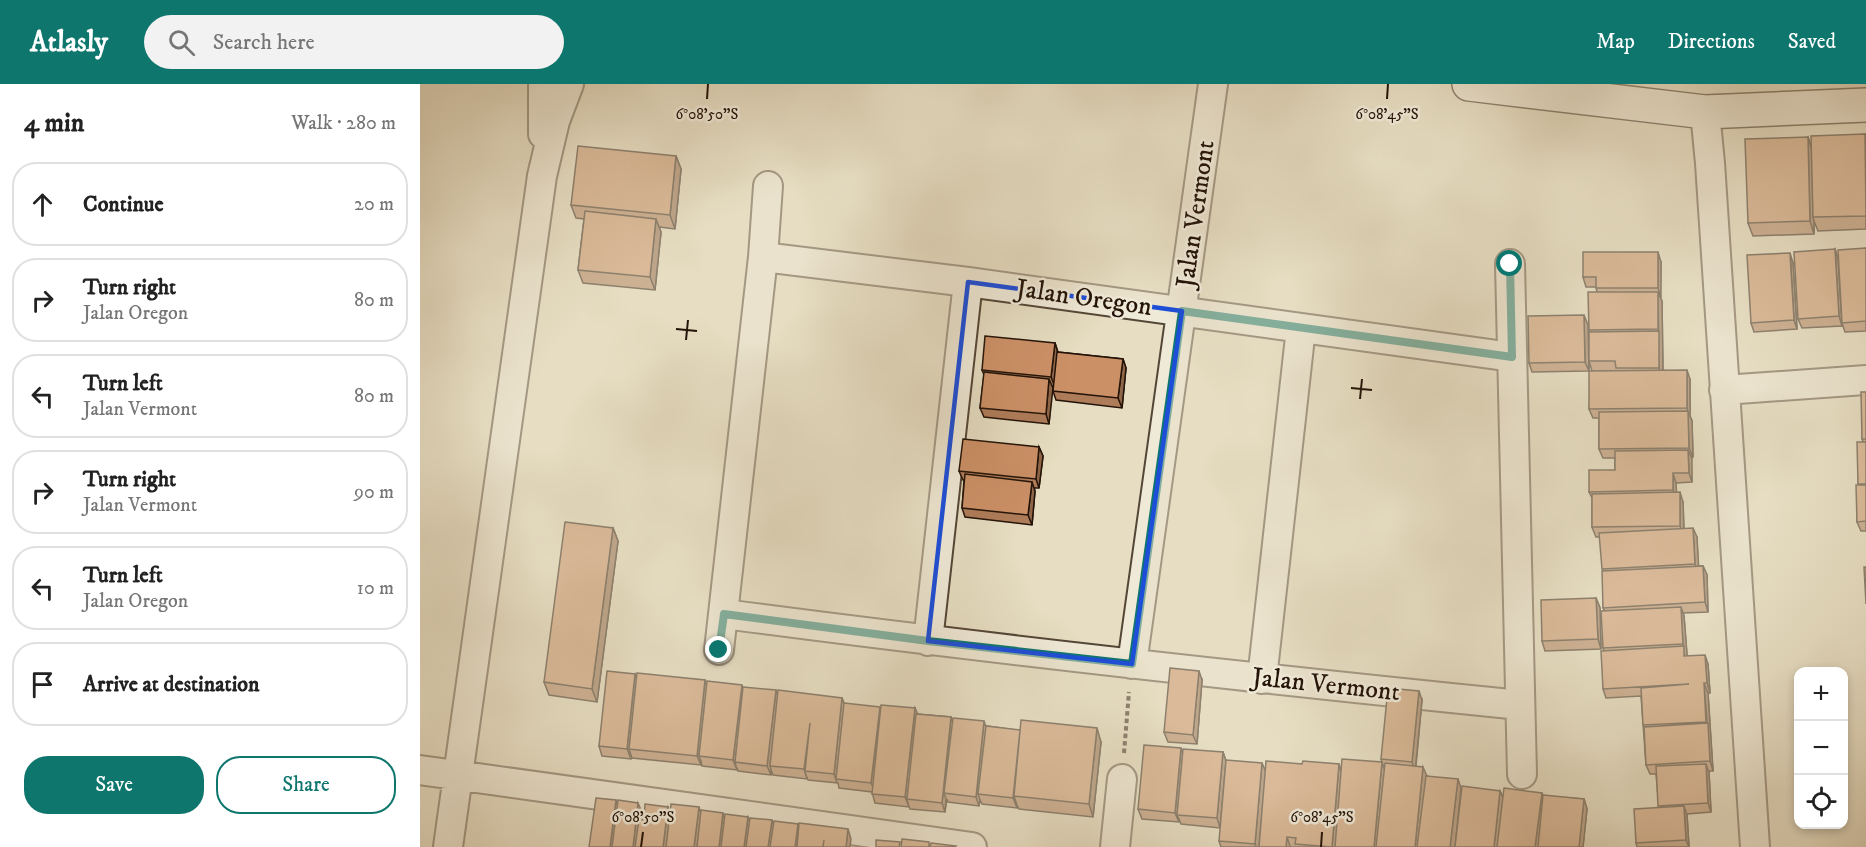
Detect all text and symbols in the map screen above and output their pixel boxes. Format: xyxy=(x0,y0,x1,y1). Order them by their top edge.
search box xyxy=(144,15,564,69)
text: Atlasly xyxy=(30,25,108,60)
icon: search xyxy=(165,26,198,59)
text: Search here xyxy=(213,29,315,56)
text: Map xyxy=(1596,29,1635,55)
text: Directions xyxy=(1668,29,1755,55)
text: Saved xyxy=(1788,29,1836,55)
text: 6°08'50"S xyxy=(676,105,739,124)
text: 6°08'45"S xyxy=(1355,105,1419,124)
text: 4 min xyxy=(24,107,84,140)
text: Walk · 280 m xyxy=(291,111,396,136)
street label: Jalan Vermont xyxy=(1169,138,1223,292)
icon: ahead xyxy=(26,188,59,221)
text: Continue xyxy=(83,191,164,218)
text: 20 m xyxy=(354,192,394,217)
route start xyxy=(1496,250,1522,276)
street label: Jalan Oregon xyxy=(1012,272,1154,324)
text: Turn right xyxy=(83,274,176,301)
icon: right xyxy=(26,284,59,317)
text: 80 m xyxy=(354,288,394,313)
text: Jalan Oregon xyxy=(83,301,188,326)
text: Turn left xyxy=(83,370,163,397)
icon: left xyxy=(26,380,59,413)
text: 80 m xyxy=(354,384,394,409)
text: Jalan Vermont xyxy=(83,397,197,422)
text: Turn right xyxy=(83,466,176,493)
icon: right xyxy=(26,476,59,509)
text: 90 m xyxy=(354,480,394,505)
text: Jalan Vermont xyxy=(83,493,197,518)
text: Turn left xyxy=(83,562,163,589)
icon: left xyxy=(26,572,59,605)
text: 10 m xyxy=(357,576,394,601)
text: Jalan Oregon xyxy=(83,589,188,614)
route end xyxy=(705,636,731,662)
street label: Jalan Vermont xyxy=(1249,661,1401,709)
map controls xyxy=(1794,667,1848,829)
button: + xyxy=(1794,667,1848,721)
icon: arrive xyxy=(26,668,59,701)
text: Arrive at destination xyxy=(83,671,260,698)
button: − xyxy=(1794,721,1848,775)
button: Save xyxy=(24,756,204,814)
button: Share xyxy=(216,756,396,814)
button: locate xyxy=(1794,775,1848,829)
text: 6°08'50"S xyxy=(612,808,675,827)
text: 6°08'45"S xyxy=(1290,808,1354,827)

